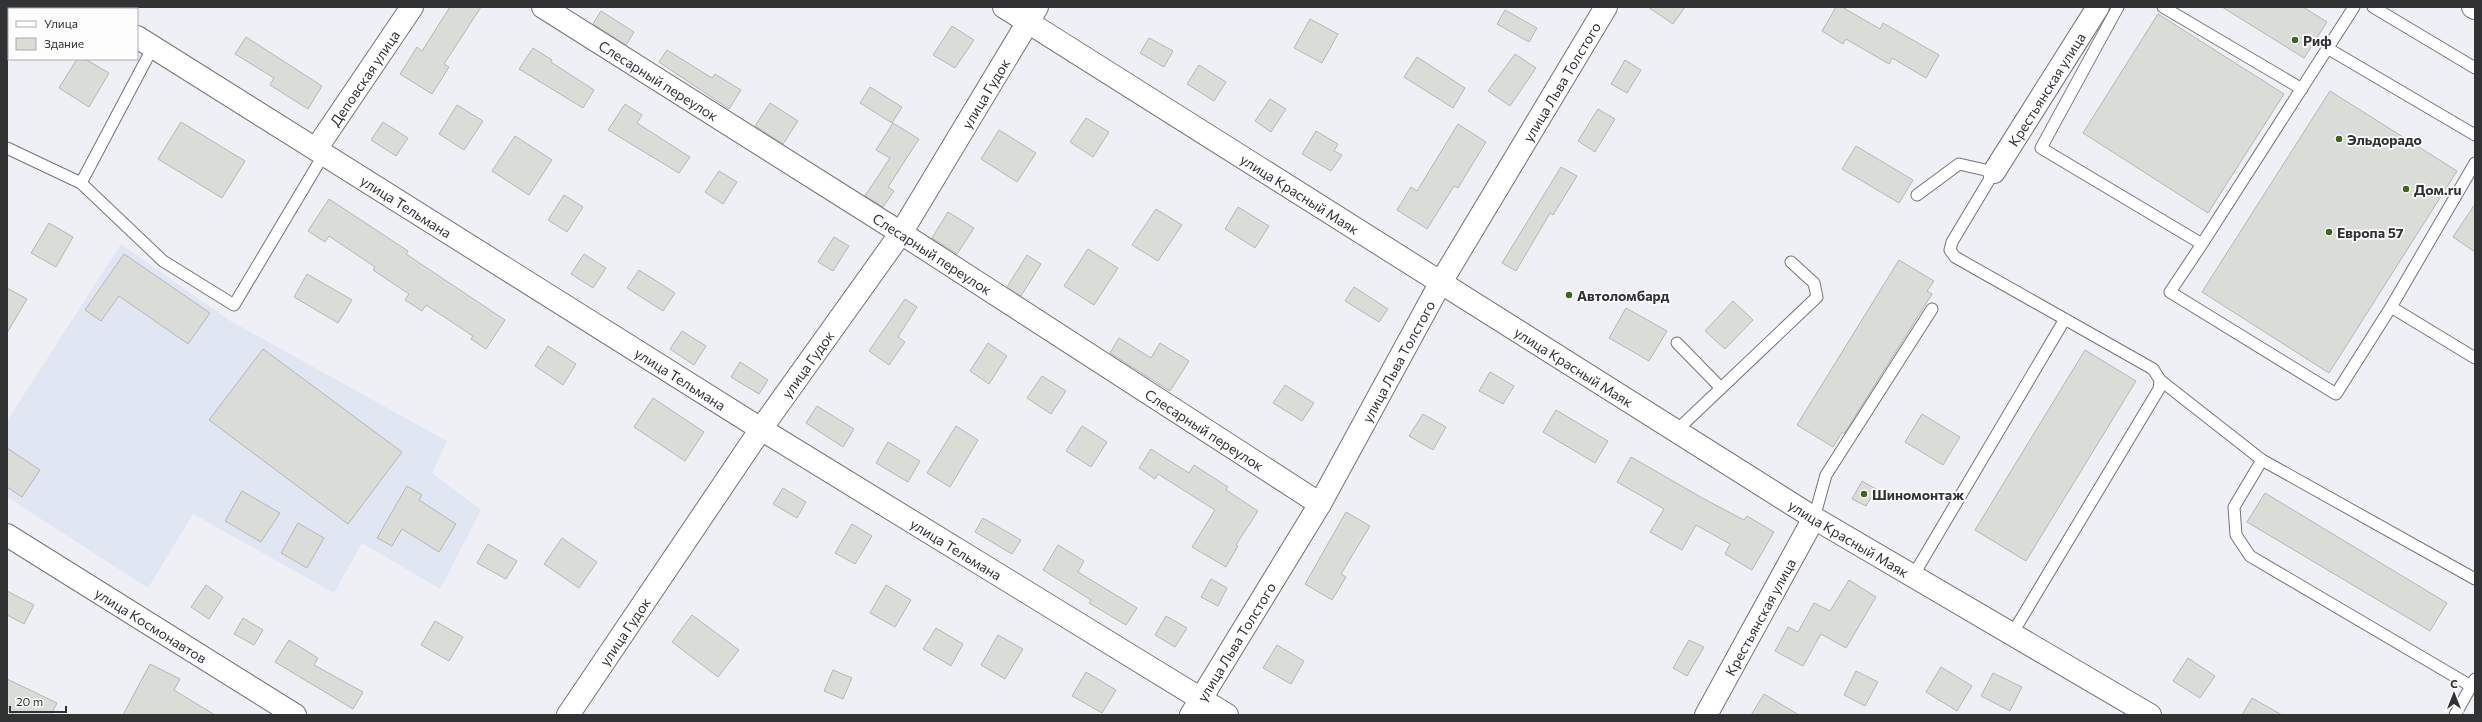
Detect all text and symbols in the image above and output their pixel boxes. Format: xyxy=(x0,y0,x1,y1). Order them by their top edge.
legend xyxy=(8,8,138,60)
text: Улица xyxy=(44,16,78,30)
street label: улица Льва Толстого xyxy=(1519,19,1604,144)
street label: Деповская улица xyxy=(326,26,403,129)
street label: Крестьянская улица xyxy=(2004,29,2088,149)
place label: Риф xyxy=(2303,32,2332,49)
marker: Риф xyxy=(2290,35,2300,45)
text: Здание xyxy=(44,36,84,50)
street label: Слесарный переулок xyxy=(596,36,722,124)
street label: улица Гудок xyxy=(957,55,1013,131)
place label: Эльдорадо xyxy=(2347,131,2422,148)
marker: Эльдорадо xyxy=(2334,134,2344,144)
street label: улица Красный Маяк xyxy=(1238,150,1363,238)
street label: улица Тельмана xyxy=(358,171,455,241)
place label: Дом.ru xyxy=(2414,181,2461,198)
marker: Дом.ru xyxy=(2401,184,2411,194)
street label: Слесарный переулок xyxy=(870,209,996,298)
place label: Европа 57 xyxy=(2337,224,2404,241)
marker: Европа 57 xyxy=(2324,227,2334,237)
place label: Автоломбард xyxy=(1577,287,1670,304)
marker: Автоломбард xyxy=(1564,290,1574,300)
street label: улица Льва Толстого xyxy=(1358,297,1438,425)
street label: улица Красный Маяк xyxy=(1512,323,1637,411)
street label: улица Гудок xyxy=(778,326,838,401)
street label: улица Тельмана xyxy=(632,344,729,413)
street label: Слесарный переулок xyxy=(1142,385,1268,474)
place label: Шиномонтаж xyxy=(1872,486,1964,503)
marker: Шиномонтаж xyxy=(1859,489,1869,499)
street label: улица Красный Маяк xyxy=(1786,496,1913,581)
street label: улица Тельмана xyxy=(907,514,1005,583)
street label: Крестьянская улица xyxy=(1721,555,1799,678)
street label: улица Льва Толстого xyxy=(1193,579,1279,704)
street label: улица Космонавтов xyxy=(92,584,210,666)
street label: улица Гудок xyxy=(595,593,654,669)
north arrow xyxy=(2434,674,2474,714)
text: С xyxy=(2450,677,2458,690)
scale bar xyxy=(10,688,66,714)
text: 20 m xyxy=(16,694,43,708)

